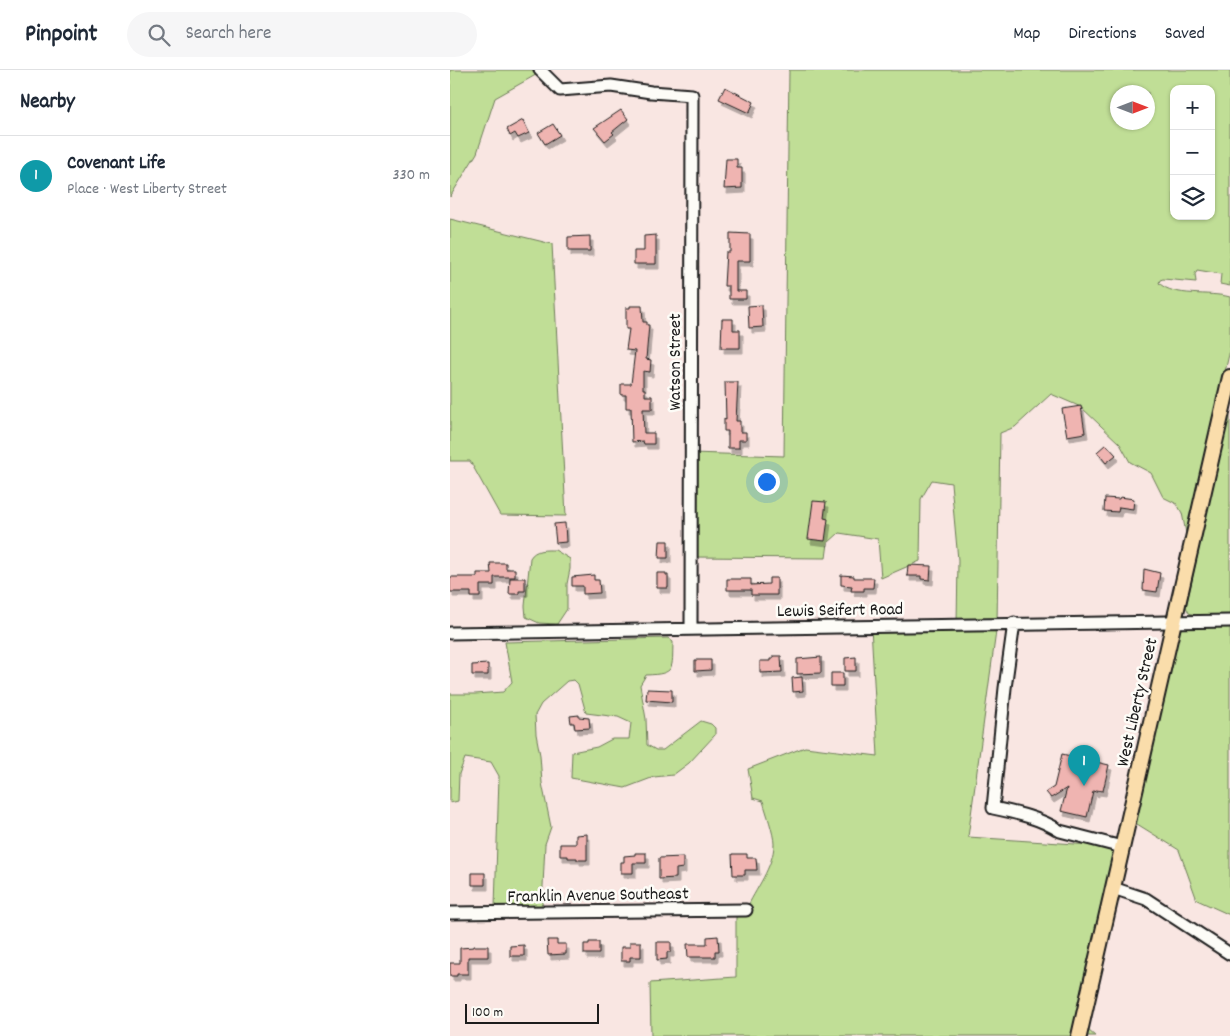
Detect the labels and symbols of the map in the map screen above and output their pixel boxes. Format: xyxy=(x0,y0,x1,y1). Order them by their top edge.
north arrow xyxy=(1110,85,1155,130)
street label: Watson Street xyxy=(664,313,689,411)
your location xyxy=(754,469,780,495)
street label: Lewis Seifert Road xyxy=(777,598,903,625)
street label: West Liberty Street xyxy=(1111,635,1165,769)
pin: 1 xyxy=(1068,745,1100,786)
street label: Franklin Avenue Southeast xyxy=(507,882,689,911)
scale bar xyxy=(465,1001,599,1024)

